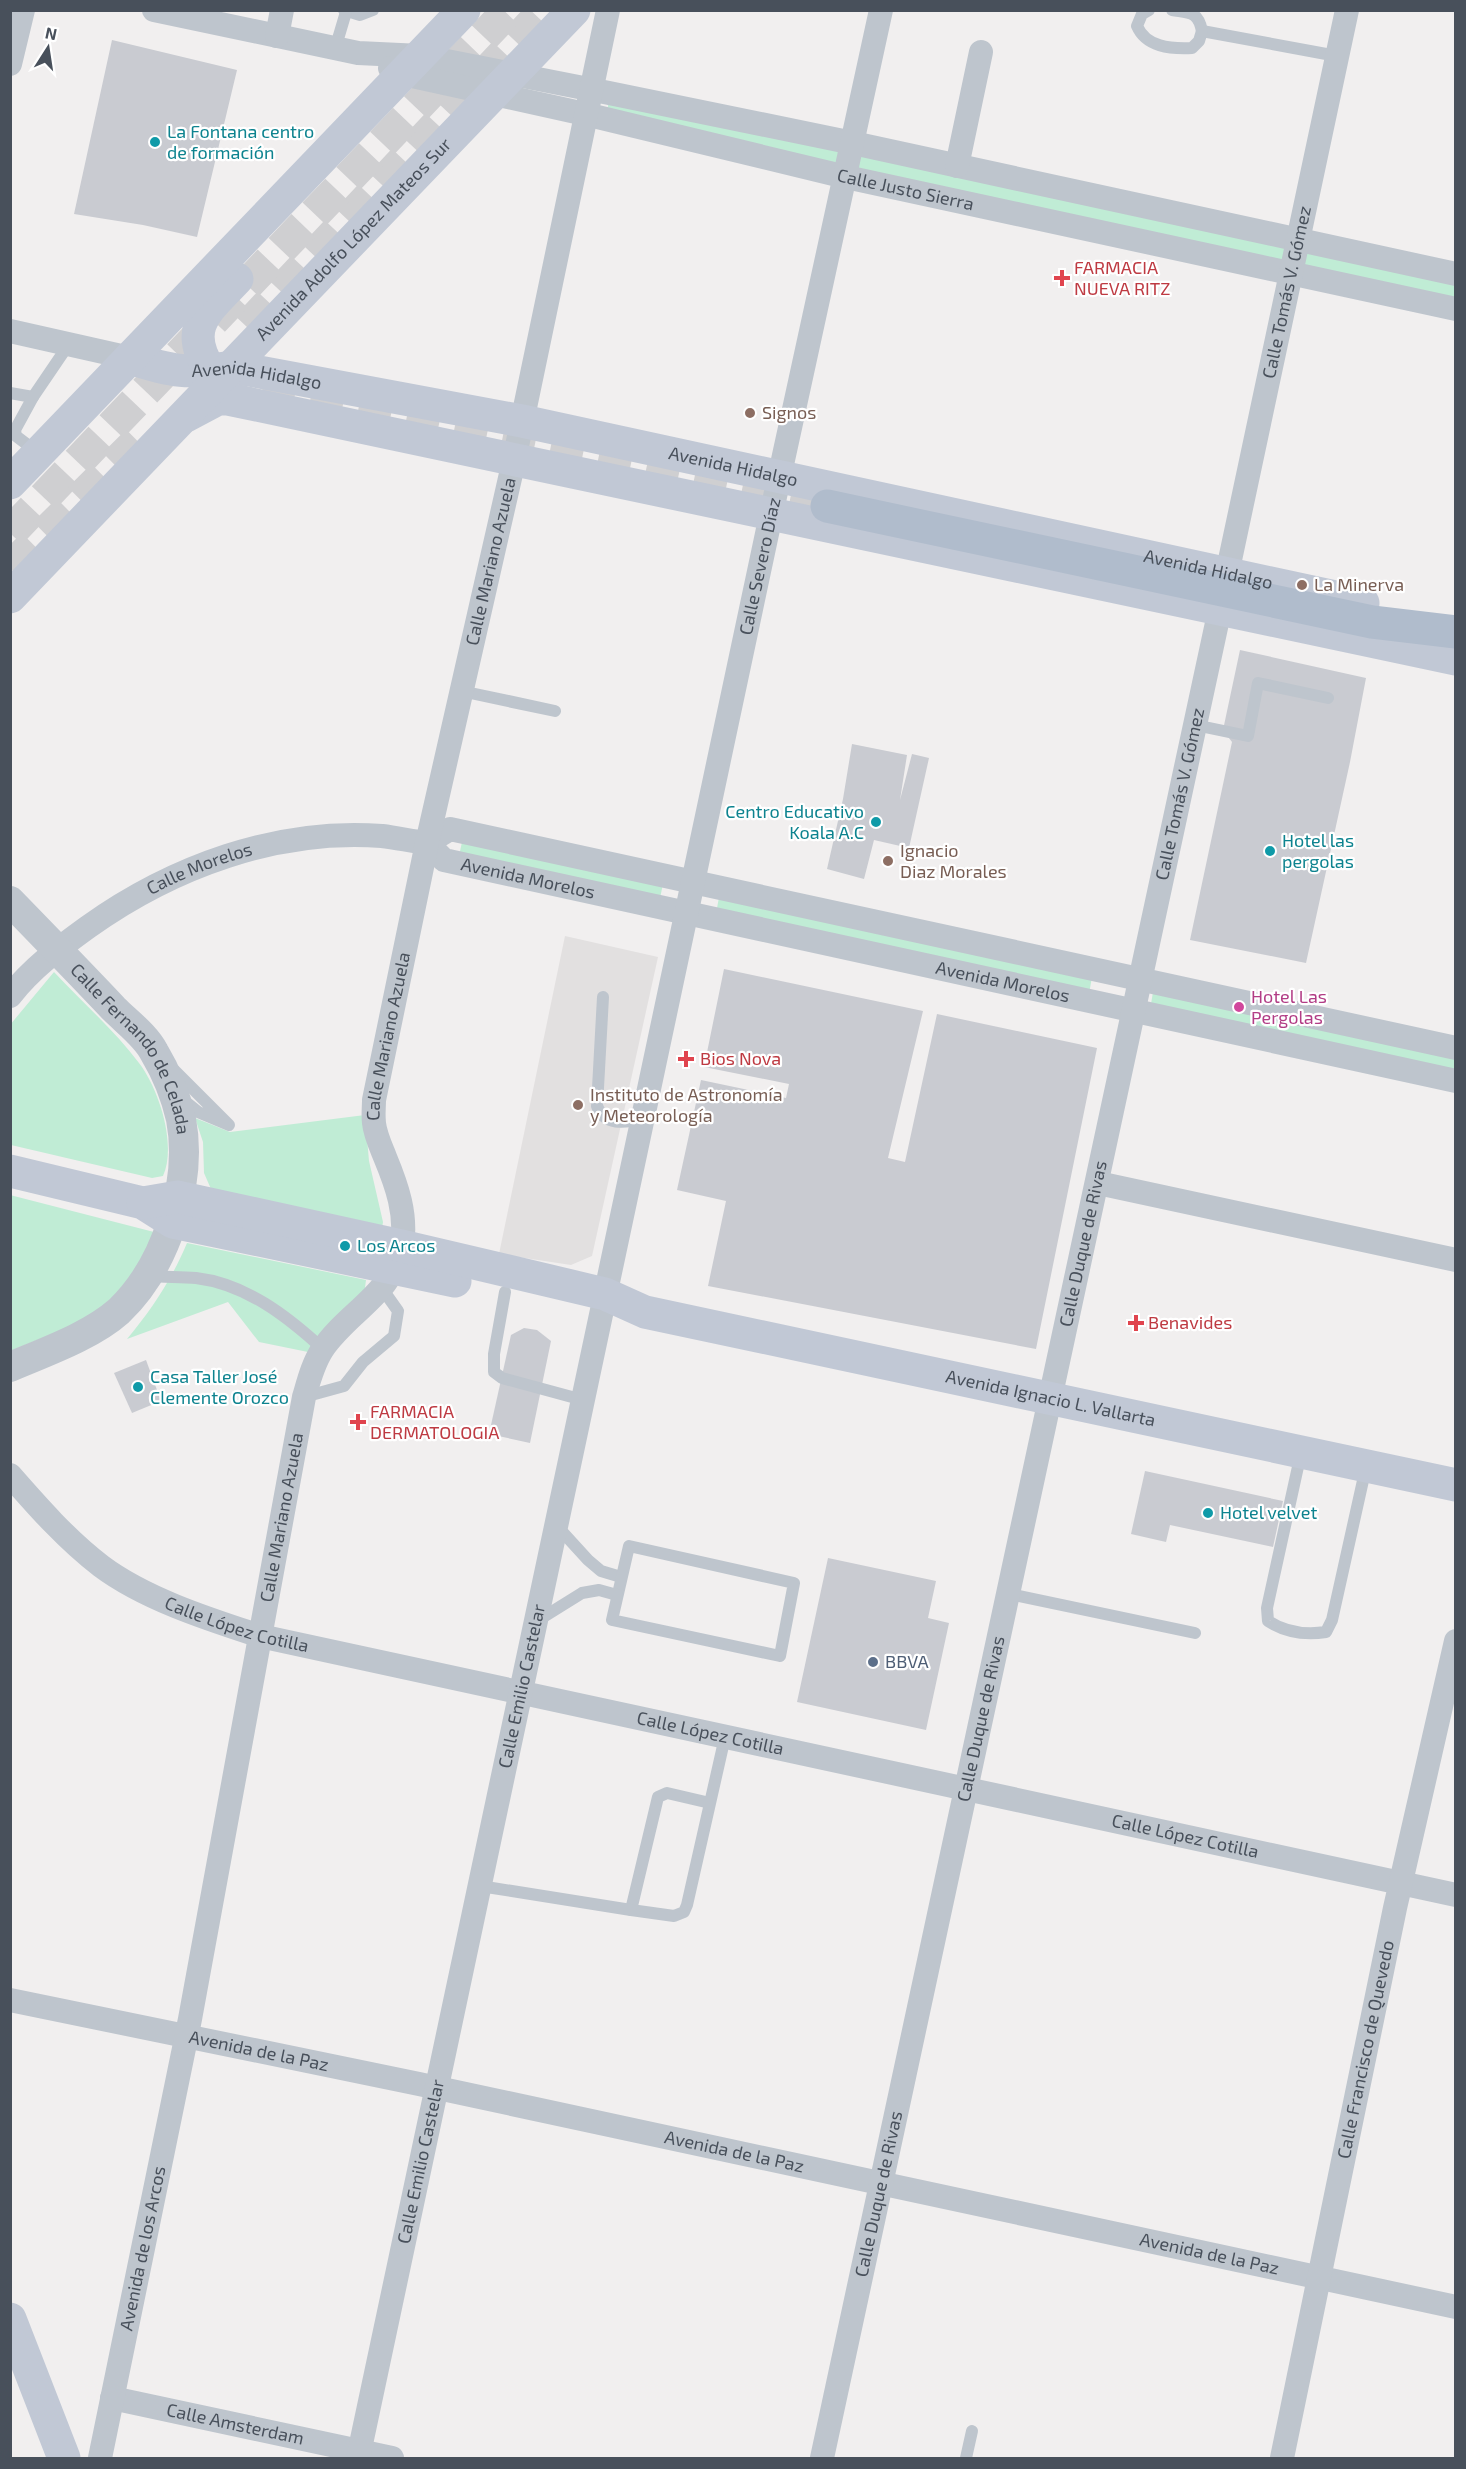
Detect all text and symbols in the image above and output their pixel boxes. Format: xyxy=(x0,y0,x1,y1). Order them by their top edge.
north arrow xyxy=(18,18,78,78)
text: N xyxy=(44,22,59,43)
place label: La Fontana centro de formación xyxy=(167,120,314,163)
street label: Avenida Adolfo López Mateos Sur xyxy=(251,133,455,345)
marker: La Fontana centro de formación xyxy=(148,135,162,149)
street label: Calle Justo Sierra xyxy=(835,163,976,214)
street label: Calle Tomás V. Gómez xyxy=(1257,204,1315,380)
place label: FARMACIA NUEVA RITZ xyxy=(1074,256,1170,299)
marker: FARMACIA NUEVA RITZ xyxy=(1055,271,1069,285)
street label: Avenida Hidalgo xyxy=(191,355,324,393)
place label: Signos xyxy=(762,401,816,423)
marker: Signos xyxy=(743,406,757,420)
street label: Avenida Hidalgo xyxy=(667,441,800,490)
street label: Calle Mariano Azuela xyxy=(460,475,520,647)
street label: Calle Severo Díaz xyxy=(734,495,785,637)
street label: Avenida Hidalgo xyxy=(1142,544,1275,593)
place label: La Minerva xyxy=(1314,573,1404,595)
marker: La Minerva xyxy=(1295,578,1309,592)
street label: Calle Tomás V. Gómez xyxy=(1150,706,1208,882)
place label: Centro Educativo Koala A.C xyxy=(725,800,864,843)
marker: Centro Educativo Koala A.C xyxy=(869,815,883,829)
place label: Hotel las pergolas xyxy=(1282,829,1354,872)
street label: Calle Morelos xyxy=(142,837,254,899)
place label: Ignacio Diaz Morales xyxy=(900,839,1007,882)
marker: Hotel las pergolas xyxy=(1263,844,1277,858)
street label: Avenida Morelos xyxy=(459,852,597,903)
marker: Ignacio Diaz Morales xyxy=(881,854,895,868)
street label: Calle Mariano Azuela xyxy=(362,950,414,1121)
street label: Avenida Morelos xyxy=(934,956,1072,1006)
street label: Calle Fernando de Celada xyxy=(66,958,195,1135)
place label: Hotel Las Pergolas xyxy=(1251,985,1327,1028)
marker: Hotel Las Pergolas xyxy=(1232,1000,1246,1014)
place label: Bios Nova xyxy=(700,1047,781,1069)
marker: Bios Nova xyxy=(677,1050,695,1068)
place label: Instituto de Astronomía y Meteorología xyxy=(590,1083,783,1126)
marker: Instituto de Astronomía y Meteorología xyxy=(571,1098,585,1112)
street label: Calle Duque de Rivas xyxy=(1054,1159,1111,1329)
place label: Los Arcos xyxy=(357,1234,435,1256)
marker: Los Arcos xyxy=(338,1239,352,1253)
place label: Benavides xyxy=(1148,1311,1232,1333)
marker: Benavides xyxy=(1129,1316,1143,1330)
street label: Avenida Ignacio L. Vallarta xyxy=(944,1364,1158,1431)
place label: Casa Taller José Clemente Orozco xyxy=(150,1365,289,1408)
marker: Casa Taller José Clemente Orozco xyxy=(131,1380,145,1394)
place label: FARMACIA DERMATOLOGIA xyxy=(370,1400,500,1443)
marker: FARMACIA DERMATOLOGIA xyxy=(351,1415,365,1429)
street label: Calle Mariano Azuela xyxy=(255,1431,307,1604)
place label: Hotel velvet xyxy=(1220,1501,1317,1523)
marker: Hotel velvet xyxy=(1201,1506,1215,1520)
street label: Calle López Cotilla xyxy=(162,1591,311,1656)
street label: Calle Emilio Castelar xyxy=(493,1602,549,1770)
street label: Calle Duque de Rivas xyxy=(952,1634,1009,1804)
place label: BBVA xyxy=(885,1650,930,1672)
marker: BBVA xyxy=(866,1655,880,1669)
street label: Calle López Cotilla xyxy=(635,1706,786,1759)
street label: Calle López Cotilla xyxy=(1110,1809,1261,1862)
street label: Calle Francisco de Quevedo xyxy=(1332,1938,1398,2161)
street label: Avenida de la Paz xyxy=(187,2025,331,2075)
street label: Calle Emilio Castelar xyxy=(392,2077,448,2246)
street label: Calle Duque de Rivas xyxy=(849,2109,906,2279)
street label: Avenida de la Paz xyxy=(663,2125,806,2177)
street label: Avenida de los Arcos xyxy=(114,2164,170,2333)
street label: Avenida de la Paz xyxy=(1138,2227,1281,2279)
street label: Calle Amsterdam xyxy=(165,2398,306,2449)

